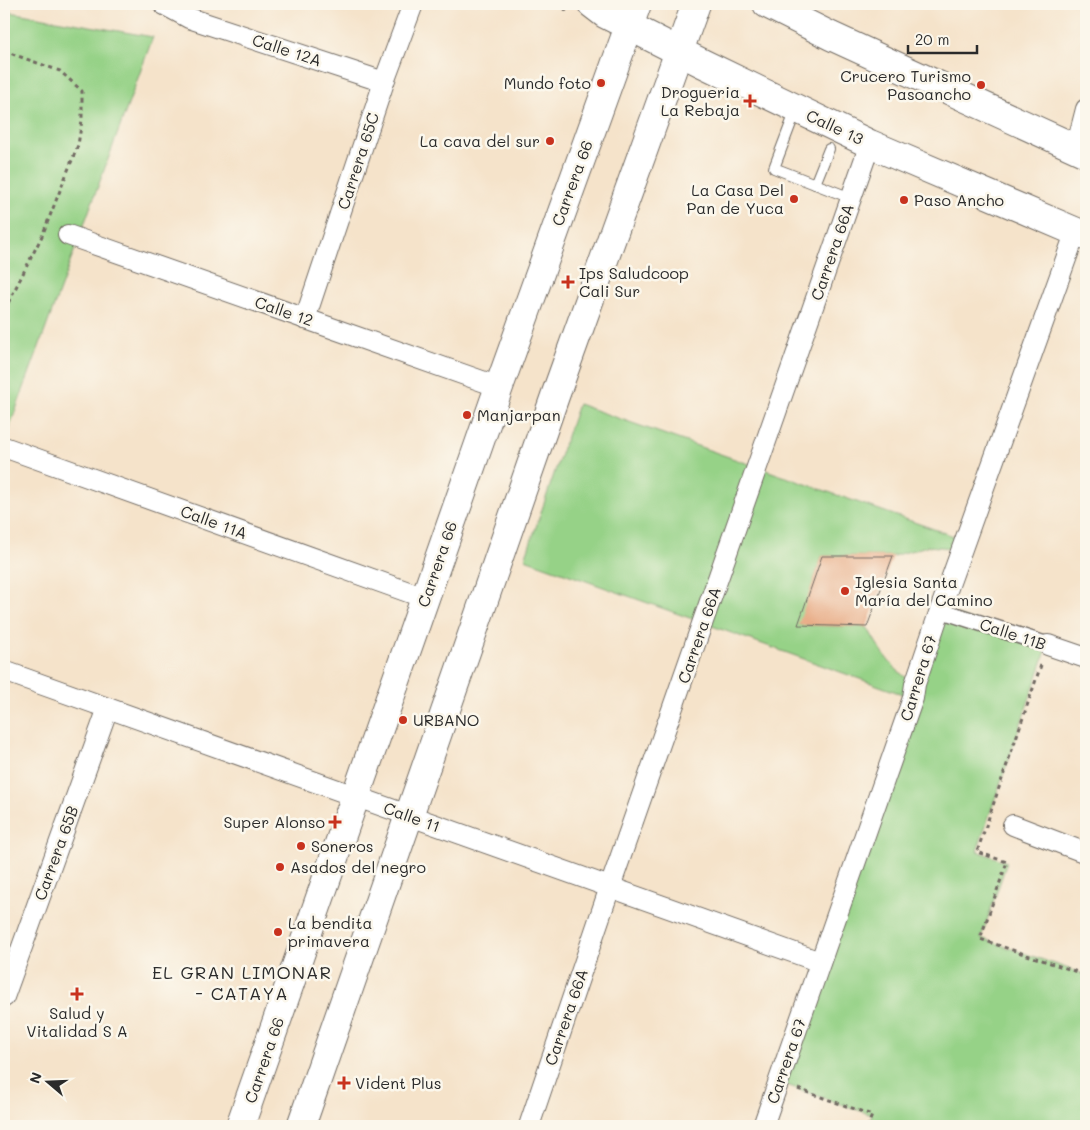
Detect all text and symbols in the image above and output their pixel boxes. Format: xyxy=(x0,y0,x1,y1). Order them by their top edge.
scale bar xyxy=(908,22,976,54)
street label: Calle 12A xyxy=(250,28,324,71)
text: 20 m xyxy=(915,29,949,49)
place label: Crucero Turismo Pasoancho xyxy=(840,65,971,104)
place label: Mundo foto xyxy=(504,72,591,93)
marker: Mundo foto xyxy=(595,77,607,89)
marker: Crucero Turismo Pasoancho xyxy=(975,79,987,91)
place label: Drogueria La Rebaja xyxy=(661,81,740,120)
marker: Drogueria La Rebaja xyxy=(744,95,756,107)
street label: Calle 13 xyxy=(803,104,867,149)
street label: Carrera 65C xyxy=(332,110,383,212)
place label: La cava del sur xyxy=(420,130,540,151)
marker: La cava del sur xyxy=(544,135,556,147)
street label: Carrera 66 xyxy=(546,137,597,229)
place label: La Casa Del Pan de Yuca xyxy=(686,179,784,218)
place label: Paso Ancho xyxy=(914,189,1004,210)
marker: La Casa Del Pan de Yuca xyxy=(788,193,800,205)
marker: Paso Ancho xyxy=(898,194,910,206)
street label: Carrera 66A xyxy=(805,201,858,303)
place label: Ips Saludcoop Cali Sur xyxy=(579,262,689,301)
marker: Ips Saludcoop Cali Sur xyxy=(561,275,575,289)
street label: Calle 12 xyxy=(252,291,316,330)
place label: Manjarpan xyxy=(477,404,561,425)
marker: Manjarpan xyxy=(461,409,473,421)
street label: Calle 11A xyxy=(178,500,251,543)
street label: Carrera 66 xyxy=(412,518,461,610)
place label: Iglesia Santa María del Camino xyxy=(855,571,992,610)
street label: Carrera 66A xyxy=(672,584,725,686)
marker: Iglesia Santa María del Camino xyxy=(839,585,851,597)
street label: Calle 11B xyxy=(977,613,1049,654)
street label: Carrera 67 xyxy=(894,632,941,724)
place label: URBANO xyxy=(413,709,479,730)
marker: URBANO xyxy=(397,714,409,726)
street label: Calle 11 xyxy=(381,797,443,836)
street label: Carrera 65B xyxy=(29,802,82,903)
place label: Super Alonso xyxy=(224,811,325,832)
marker: Super Alonso xyxy=(329,816,341,828)
place label: Soneros xyxy=(311,835,374,856)
marker: Soneros xyxy=(295,840,307,852)
place label: Asados del negro xyxy=(290,856,426,877)
marker: Asados del negro xyxy=(274,861,286,873)
place label: La bendita primavera xyxy=(288,912,373,951)
marker: La bendita primavera xyxy=(272,926,284,938)
district label: EL GRAN LIMONAR - CATAYA xyxy=(152,960,332,1005)
street label: Carrera 66A xyxy=(539,966,592,1068)
marker: Salud y Vitalidad S A xyxy=(70,987,84,1001)
place label: Salud y Vitalidad S A xyxy=(26,1002,128,1041)
street label: Carrera 66 xyxy=(239,1014,288,1106)
street label: Carrera 67 xyxy=(761,1015,810,1106)
north arrow xyxy=(22,1058,72,1108)
text: N xyxy=(25,1069,46,1086)
place label: Vident Plus xyxy=(355,1072,442,1093)
marker: Vident Plus xyxy=(337,1076,351,1090)

